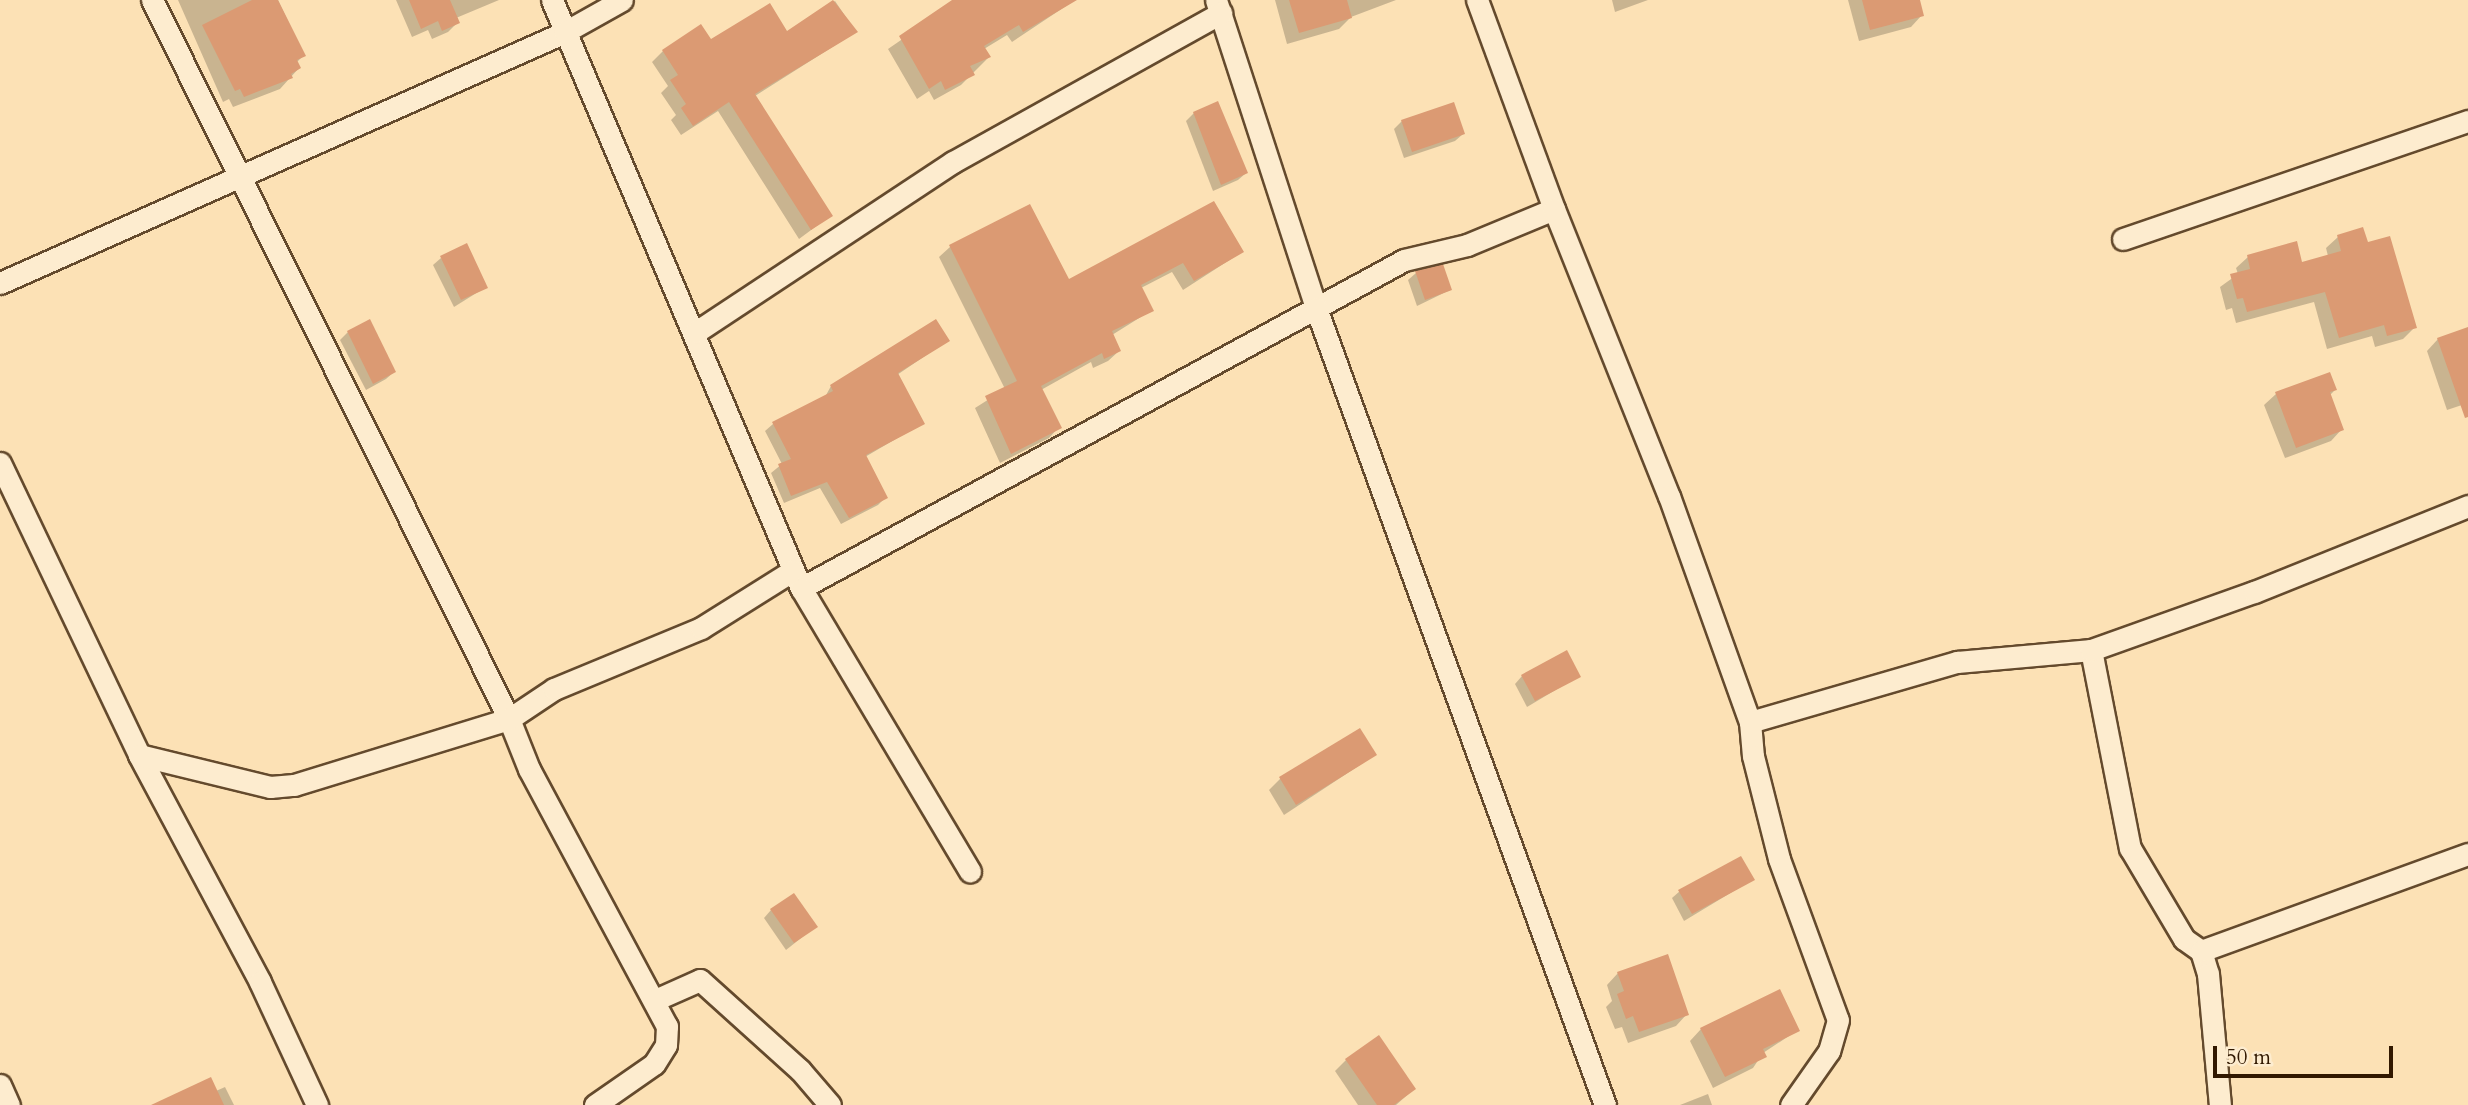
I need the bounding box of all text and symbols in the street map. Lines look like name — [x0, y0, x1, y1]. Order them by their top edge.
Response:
scale bar — [2216, 1032, 2396, 1076]
text: 50 m — [2226, 1043, 2271, 1072]

